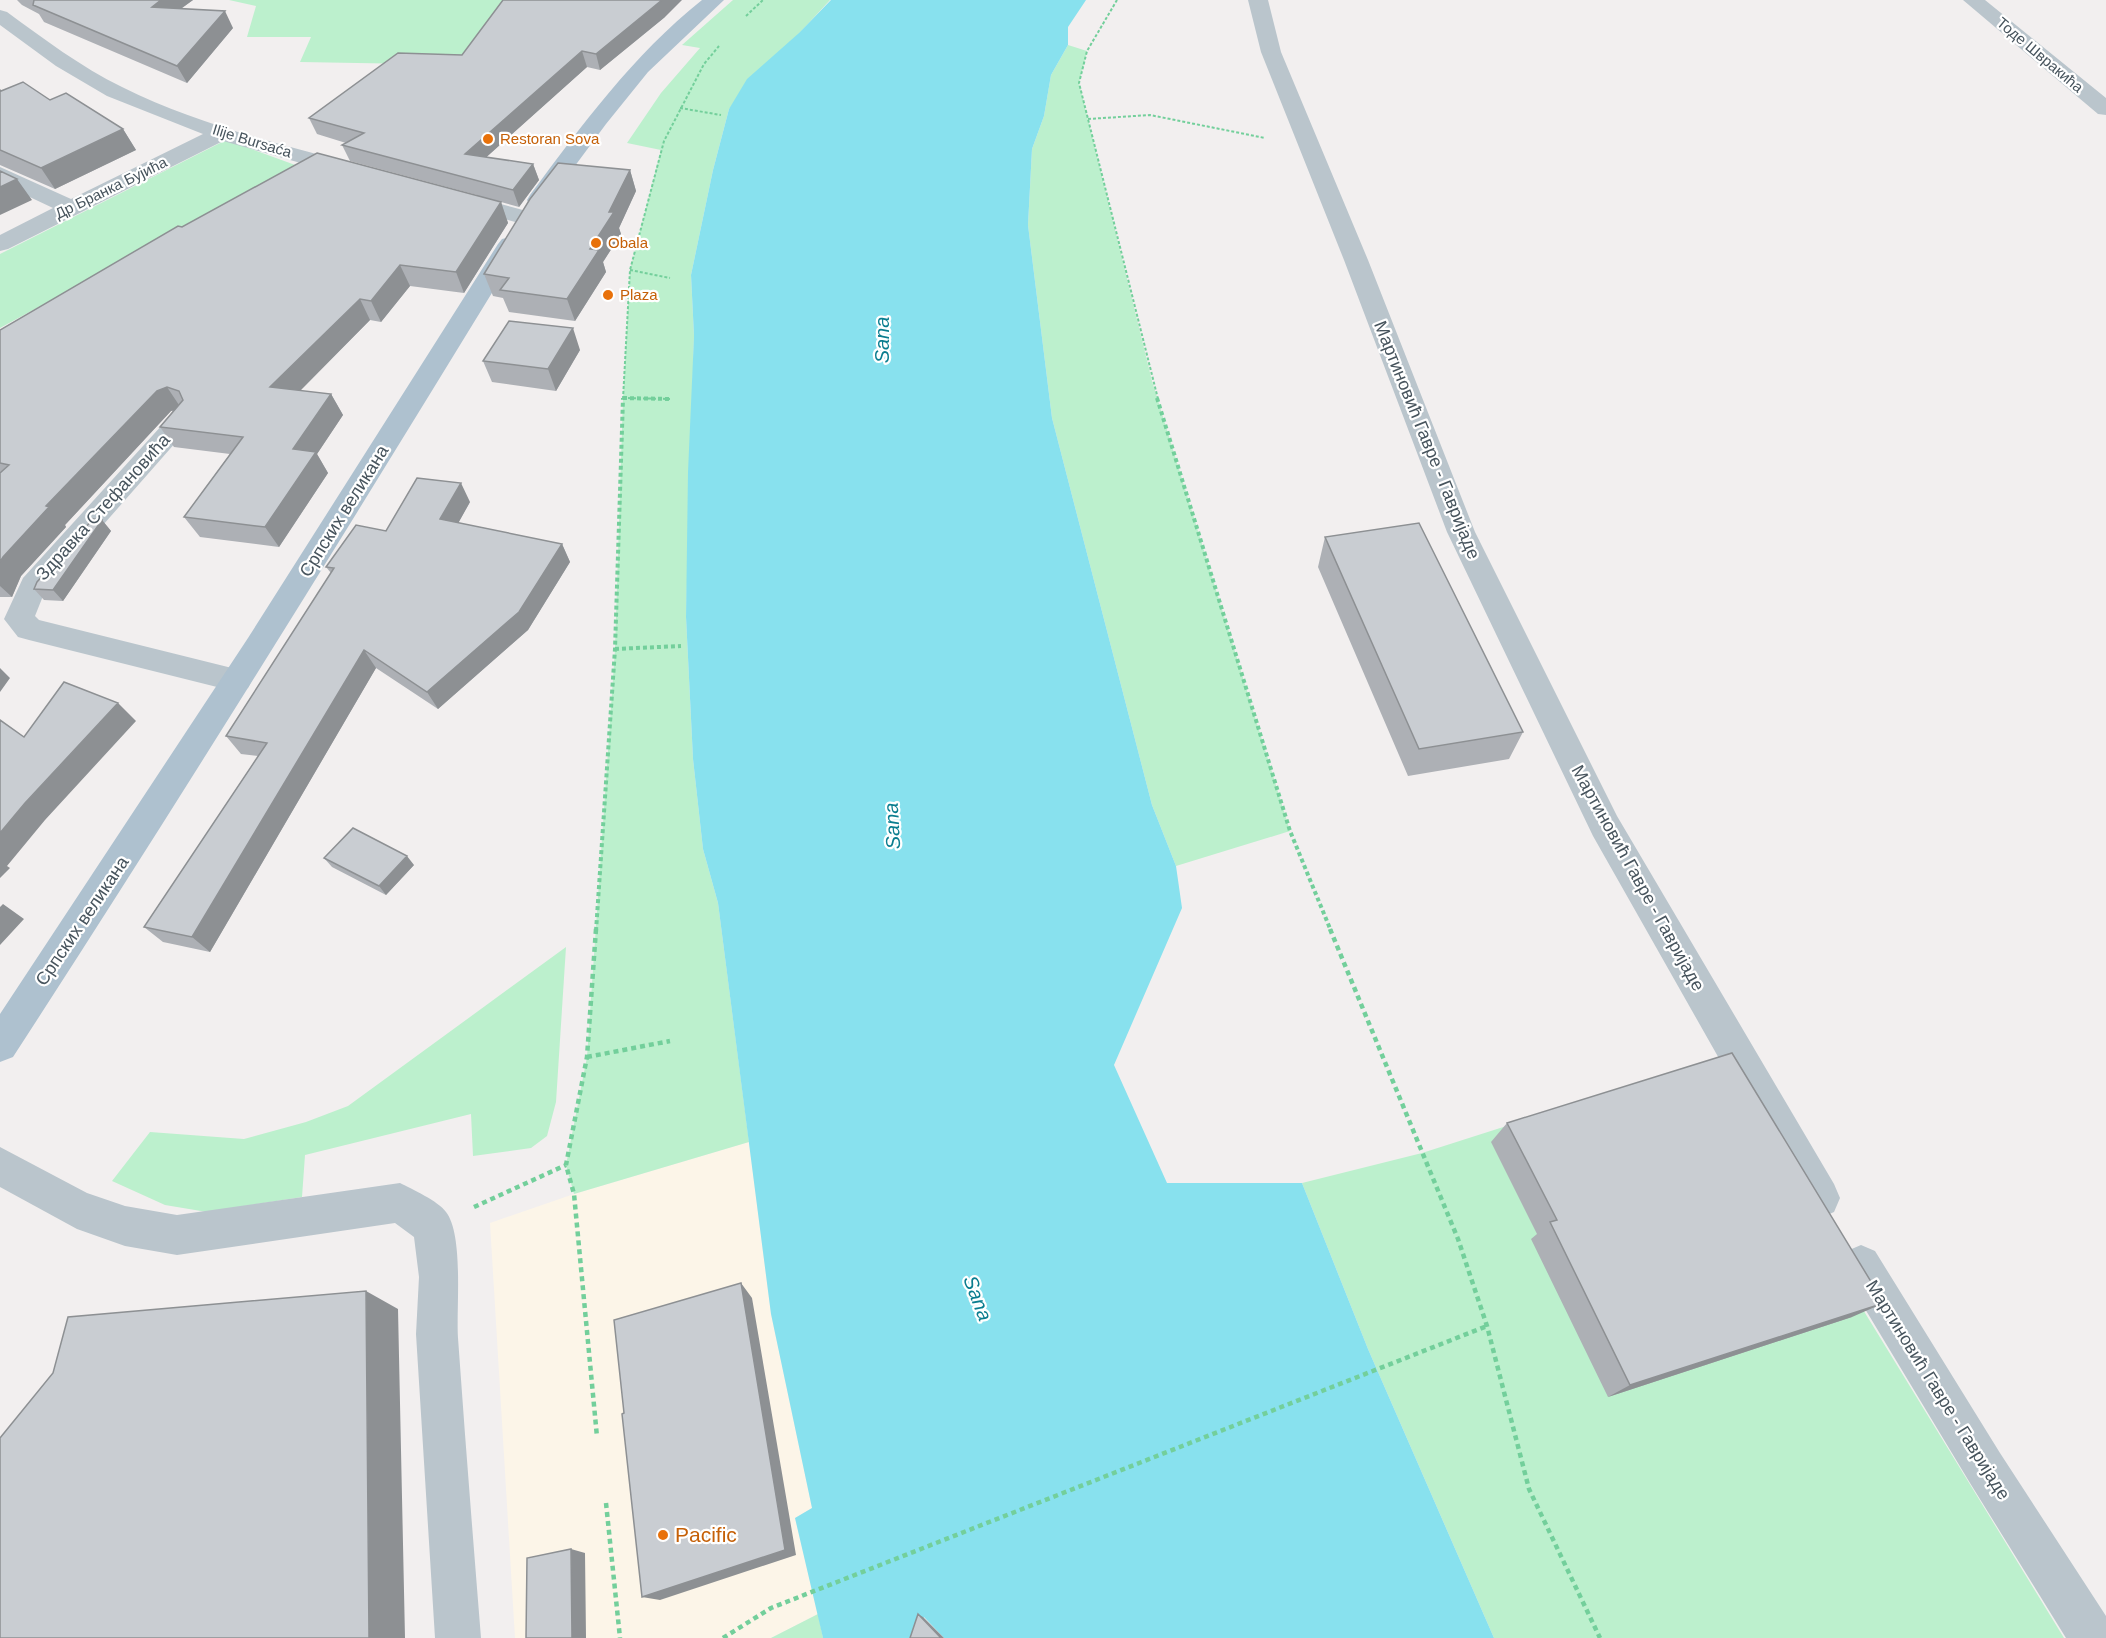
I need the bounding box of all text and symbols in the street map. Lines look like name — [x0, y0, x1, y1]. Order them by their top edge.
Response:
street label: Тоде Швракића — [1994, 14, 2087, 96]
street label: Ilije Bursaća — [211, 120, 294, 161]
place label: Restoran Sova — [500, 130, 600, 147]
marker: Restoran Sova — [481, 132, 495, 146]
street label: Др Бранка Бујића — [52, 153, 170, 222]
place label: Obala — [608, 234, 649, 251]
marker: Obala — [589, 236, 603, 250]
place label: Plaza — [620, 286, 658, 303]
marker: Plaza — [601, 288, 615, 302]
water label: Sana — [871, 317, 893, 363]
street label: Мартиновић Гавре - Гавријаде — [1370, 318, 1484, 562]
street label: Здравка Стефановића — [32, 429, 175, 584]
street label: Српских великана — [295, 441, 393, 580]
street label: Мартиновић Гавре - Гавријаде — [1567, 762, 1709, 994]
water label: Sana — [880, 802, 904, 850]
street label: Српских великана — [31, 852, 133, 989]
water label: Sana — [959, 1272, 997, 1324]
street label: Мартиновић Гавре - Гавријаде — [1862, 1277, 2014, 1503]
place label: Pacific — [675, 1523, 737, 1546]
marker: Pacific — [656, 1528, 670, 1542]

